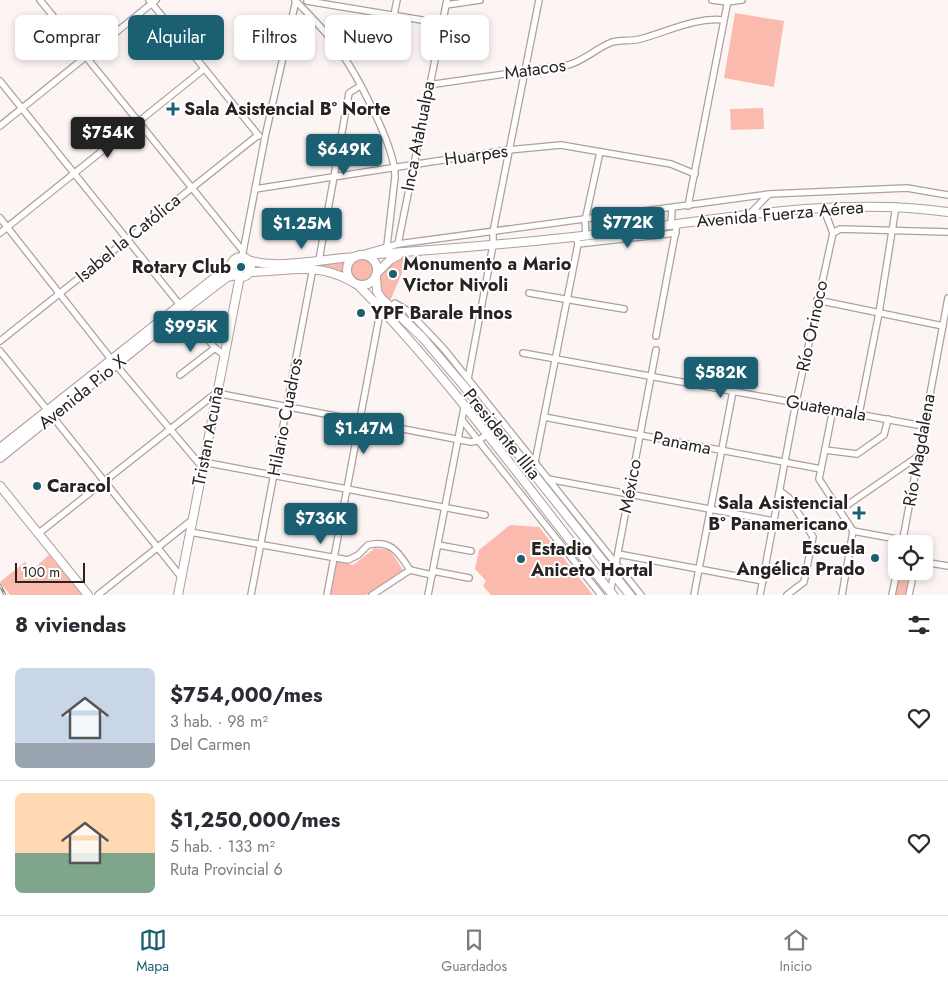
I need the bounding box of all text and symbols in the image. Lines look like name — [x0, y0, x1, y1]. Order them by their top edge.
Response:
chip: Comprar — [15, 15, 118, 60]
chip: Alquilar — [128, 15, 224, 60]
chip: Filtros — [234, 15, 315, 60]
chip: Nuevo — [325, 15, 411, 60]
chip: Piso — [421, 15, 489, 60]
street label: Matacos — [503, 52, 567, 86]
street label: Inca Atahualpa — [395, 79, 441, 193]
place label: Sala Asistencial Bº Norte — [184, 96, 390, 122]
marker: Sala Asistencial Bº Norte — [166, 102, 180, 116]
pin: $754K — [73, 116, 143, 159]
text: $754K — [82, 121, 134, 144]
pin: $649K — [309, 134, 379, 176]
text: $649K — [317, 138, 371, 161]
street label: Huarpes — [443, 138, 509, 172]
street label: Isabel la Católica — [70, 187, 186, 289]
street label: Avenida Fuerza Aérea — [695, 194, 865, 234]
pin: $772K — [593, 206, 663, 249]
pin: $1.25M — [261, 208, 343, 250]
text: $772K — [603, 211, 653, 234]
text: $1.25M — [273, 212, 331, 235]
place label: Monumento a Mario Victor Nivoli — [402, 251, 572, 298]
place label: Rotary Club — [132, 254, 231, 280]
marker: Rotary Club — [235, 261, 247, 273]
marker: Monumento a Mario Victor Nivoli — [387, 268, 399, 280]
street label: Río Orinoco — [790, 278, 834, 374]
place label: YPF Barale Hnos — [370, 300, 512, 326]
marker: YPF Barale Hnos — [355, 307, 367, 319]
pin: $995K — [156, 310, 226, 353]
text: $995K — [165, 315, 217, 338]
street label: Avenida Pio X — [33, 349, 131, 435]
street label: Hilario Cuadros — [261, 356, 309, 478]
pin: $582K — [686, 356, 756, 399]
text: $582K — [695, 361, 747, 384]
street label: Presidente Illia — [457, 383, 547, 485]
street label: Tristan Acuña — [186, 384, 230, 488]
street label: Guatemala — [784, 388, 868, 428]
street label: Río Magdalena — [896, 392, 942, 508]
pin: $1.47M — [323, 412, 405, 455]
text: $1.47M — [335, 417, 393, 440]
street label: Panama — [651, 425, 713, 461]
street label: México — [612, 457, 648, 515]
place label: Caracol — [47, 473, 111, 499]
marker: Caracol — [31, 480, 43, 492]
place label: Sala Asistencial Bº Panamericano — [708, 490, 848, 537]
pin: $736K — [286, 502, 356, 545]
marker: Sala Asistencial Bº Panamericano — [852, 506, 866, 520]
text: $736K — [295, 507, 347, 530]
place label: Escuela Angélica Prado — [736, 535, 865, 582]
map controls — [888, 535, 933, 580]
button: locate — [888, 535, 933, 580]
place label: Estadio Aniceto Hortal — [530, 536, 653, 583]
marker: Escuela Angélica Prado — [869, 552, 881, 564]
marker: Estadio Aniceto Hortal — [515, 553, 527, 565]
scale bar — [15, 560, 85, 583]
text: 100 m — [22, 562, 60, 582]
text: 8 viviendas — [15, 610, 126, 640]
icon: filters — [905, 611, 933, 639]
text: $754,000/mes — [170, 680, 323, 710]
icon: home — [55, 688, 115, 748]
icon: heart — [905, 704, 933, 732]
text: 3 hab. · 98 m² — [170, 710, 268, 733]
text: Del Carmen — [170, 733, 251, 756]
text: $1,250,000/mes — [170, 805, 340, 835]
icon: home — [55, 813, 115, 873]
icon: heart — [905, 829, 933, 857]
text: 5 hab. · 133 m² — [170, 835, 275, 858]
text: Ruta Provincial 6 — [170, 858, 283, 881]
tab: Mapa — [136, 926, 169, 976]
tab: Guardados — [441, 926, 507, 976]
tab: Inicio — [779, 926, 812, 976]

